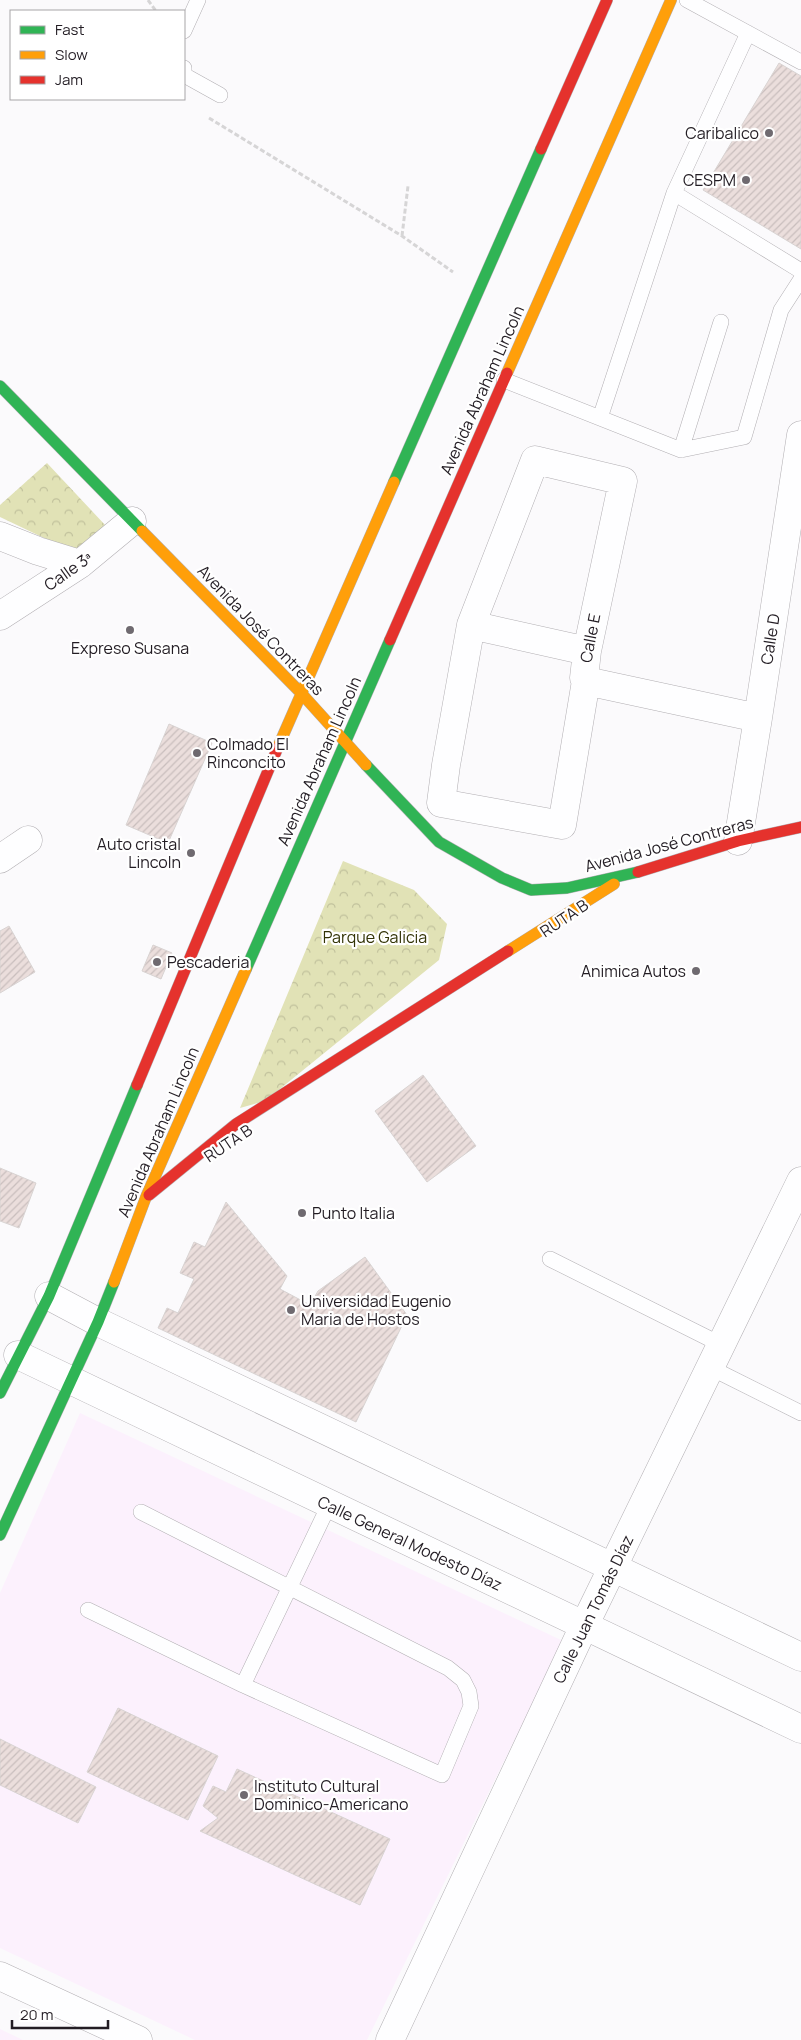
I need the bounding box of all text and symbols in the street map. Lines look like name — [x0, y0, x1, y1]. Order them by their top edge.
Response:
legend — [10, 10, 185, 100]
text: Fast — [55, 19, 84, 40]
text: Slow — [55, 44, 88, 65]
text: Jam — [55, 69, 83, 90]
place label: Caribalico — [685, 122, 759, 144]
marker: Caribalico — [763, 127, 775, 139]
place label: CESPM — [683, 169, 736, 191]
marker: CESPM — [740, 174, 752, 186]
street label: Avenida Abraham Lincoln — [435, 302, 529, 478]
street label: Calle 3ª — [39, 546, 97, 596]
street label: Avenida José Contreras — [193, 560, 329, 700]
street label: Calle E — [574, 612, 606, 664]
street label: Calle D — [755, 612, 785, 666]
marker: Expreso Susana — [124, 624, 136, 636]
place label: Expreso Susana — [71, 637, 189, 659]
street label: Avenida Abraham Lincoln — [272, 673, 366, 849]
place label: Colmado El Rinconcito — [207, 733, 289, 773]
marker: Colmado El Rinconcito — [191, 747, 203, 759]
street label: Avenida José Contreras — [582, 811, 756, 877]
place label: Auto cristal Lincoln — [97, 833, 181, 873]
marker: Auto cristal Lincoln — [185, 847, 197, 859]
street label: RUTA B — [536, 894, 593, 942]
park label: Parque Galicia — [323, 926, 427, 948]
place label: Pescaderia — [167, 951, 249, 973]
marker: Pescaderia — [151, 956, 163, 968]
place label: Animica Autos — [581, 960, 686, 982]
marker: Animica Autos — [690, 965, 702, 977]
street label: Avenida Abraham Lincoln — [112, 1043, 204, 1221]
street label: RUTA B — [200, 1119, 257, 1167]
place label: Punto Italia — [312, 1202, 395, 1224]
marker: Punto Italia — [296, 1207, 308, 1219]
place label: Universidad Eugenio Maria de Hostos — [301, 1290, 451, 1330]
marker: Universidad Eugenio Maria de Hostos — [285, 1304, 297, 1316]
street label: Calle General Modesto Díaz — [314, 1490, 506, 1596]
street label: Calle Juan Tomás Díaz — [547, 1531, 639, 1687]
place label: Instituto Cultural Dominico-Americano — [254, 1775, 408, 1815]
marker: Instituto Cultural Dominico-Americano — [238, 1789, 250, 1801]
scale bar — [12, 1998, 109, 2030]
text: 20 m — [20, 2004, 53, 2025]

